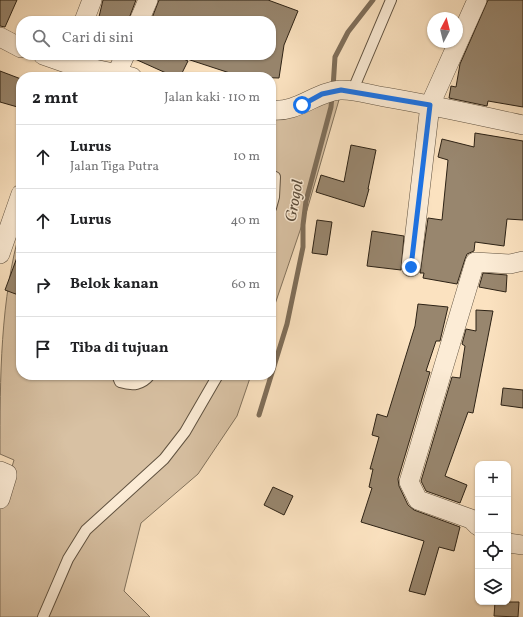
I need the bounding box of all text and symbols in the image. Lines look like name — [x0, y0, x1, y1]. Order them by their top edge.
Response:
north arrow — [427, 12, 463, 48]
search box — [16, 16, 276, 60]
icon: search — [30, 27, 52, 49]
text: Cari di sini — [62, 28, 133, 49]
text: 2 mnt — [32, 87, 78, 110]
text: Jalan kaki · 110 m — [164, 89, 260, 107]
route start — [293, 96, 311, 114]
text: Lurus — [70, 137, 111, 158]
icon: ahead — [32, 146, 54, 168]
text: 10 m — [233, 148, 260, 166]
text: Jalan Tiga Putra — [70, 158, 159, 176]
water label: Grogol — [280, 178, 310, 224]
icon: ahead — [32, 210, 54, 232]
text: Lurus — [70, 210, 111, 231]
text: 40 m — [231, 212, 260, 230]
route end — [402, 258, 420, 276]
icon: right — [32, 274, 54, 296]
text: Belok kanan — [70, 274, 159, 295]
text: 60 m — [232, 276, 260, 294]
icon: arrive — [32, 338, 54, 360]
text: Tiba di tujuan — [70, 338, 169, 359]
map controls — [475, 461, 511, 605]
button: + — [475, 461, 511, 497]
button: − — [475, 497, 511, 533]
button: locate — [475, 533, 511, 569]
button: layers — [475, 569, 511, 605]

